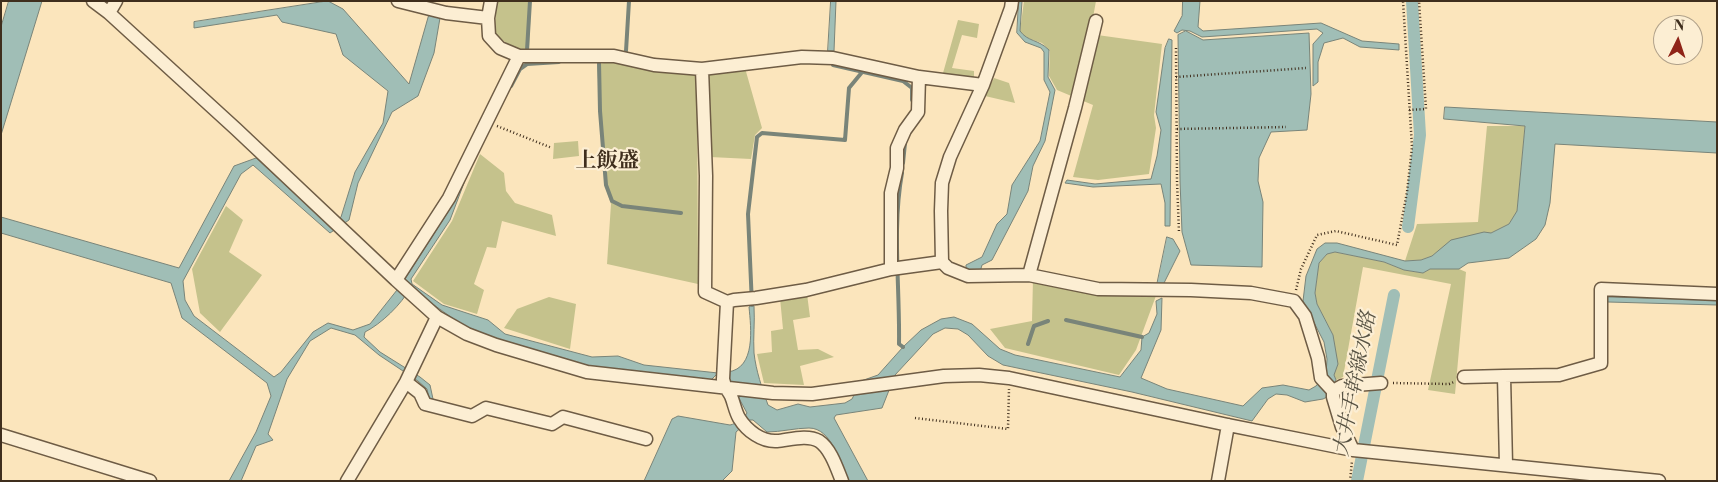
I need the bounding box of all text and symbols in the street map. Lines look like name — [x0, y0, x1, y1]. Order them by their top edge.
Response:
north arrow — [1653, 15, 1703, 65]
text: N — [1673, 17, 1685, 35]
district label: 上飯盛 — [576, 149, 638, 175]
water label: 大井手幹線水路 — [1330, 309, 1382, 459]

